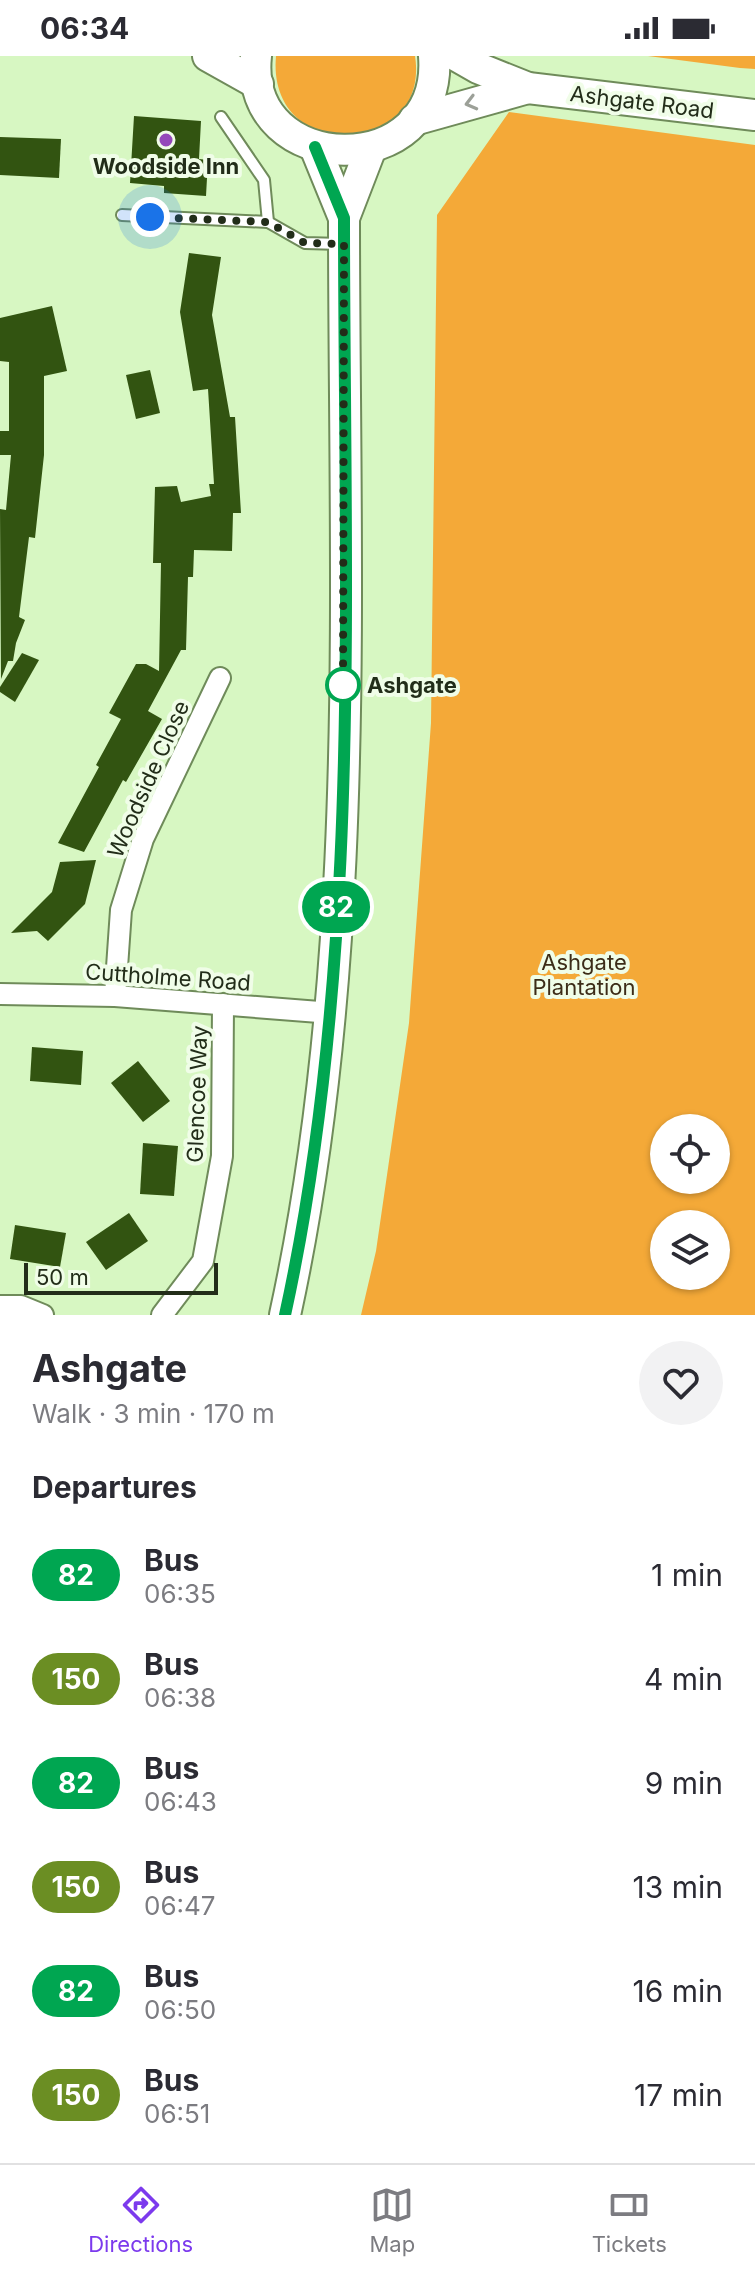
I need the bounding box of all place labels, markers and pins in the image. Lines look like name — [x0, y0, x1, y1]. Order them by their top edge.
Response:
marker: Woodside Inn — [157, 131, 175, 149]
place label: Woodside Inn — [93, 153, 239, 179]
marker: Ashgate — [326, 668, 360, 702]
place label: Ashgate — [367, 672, 457, 698]

